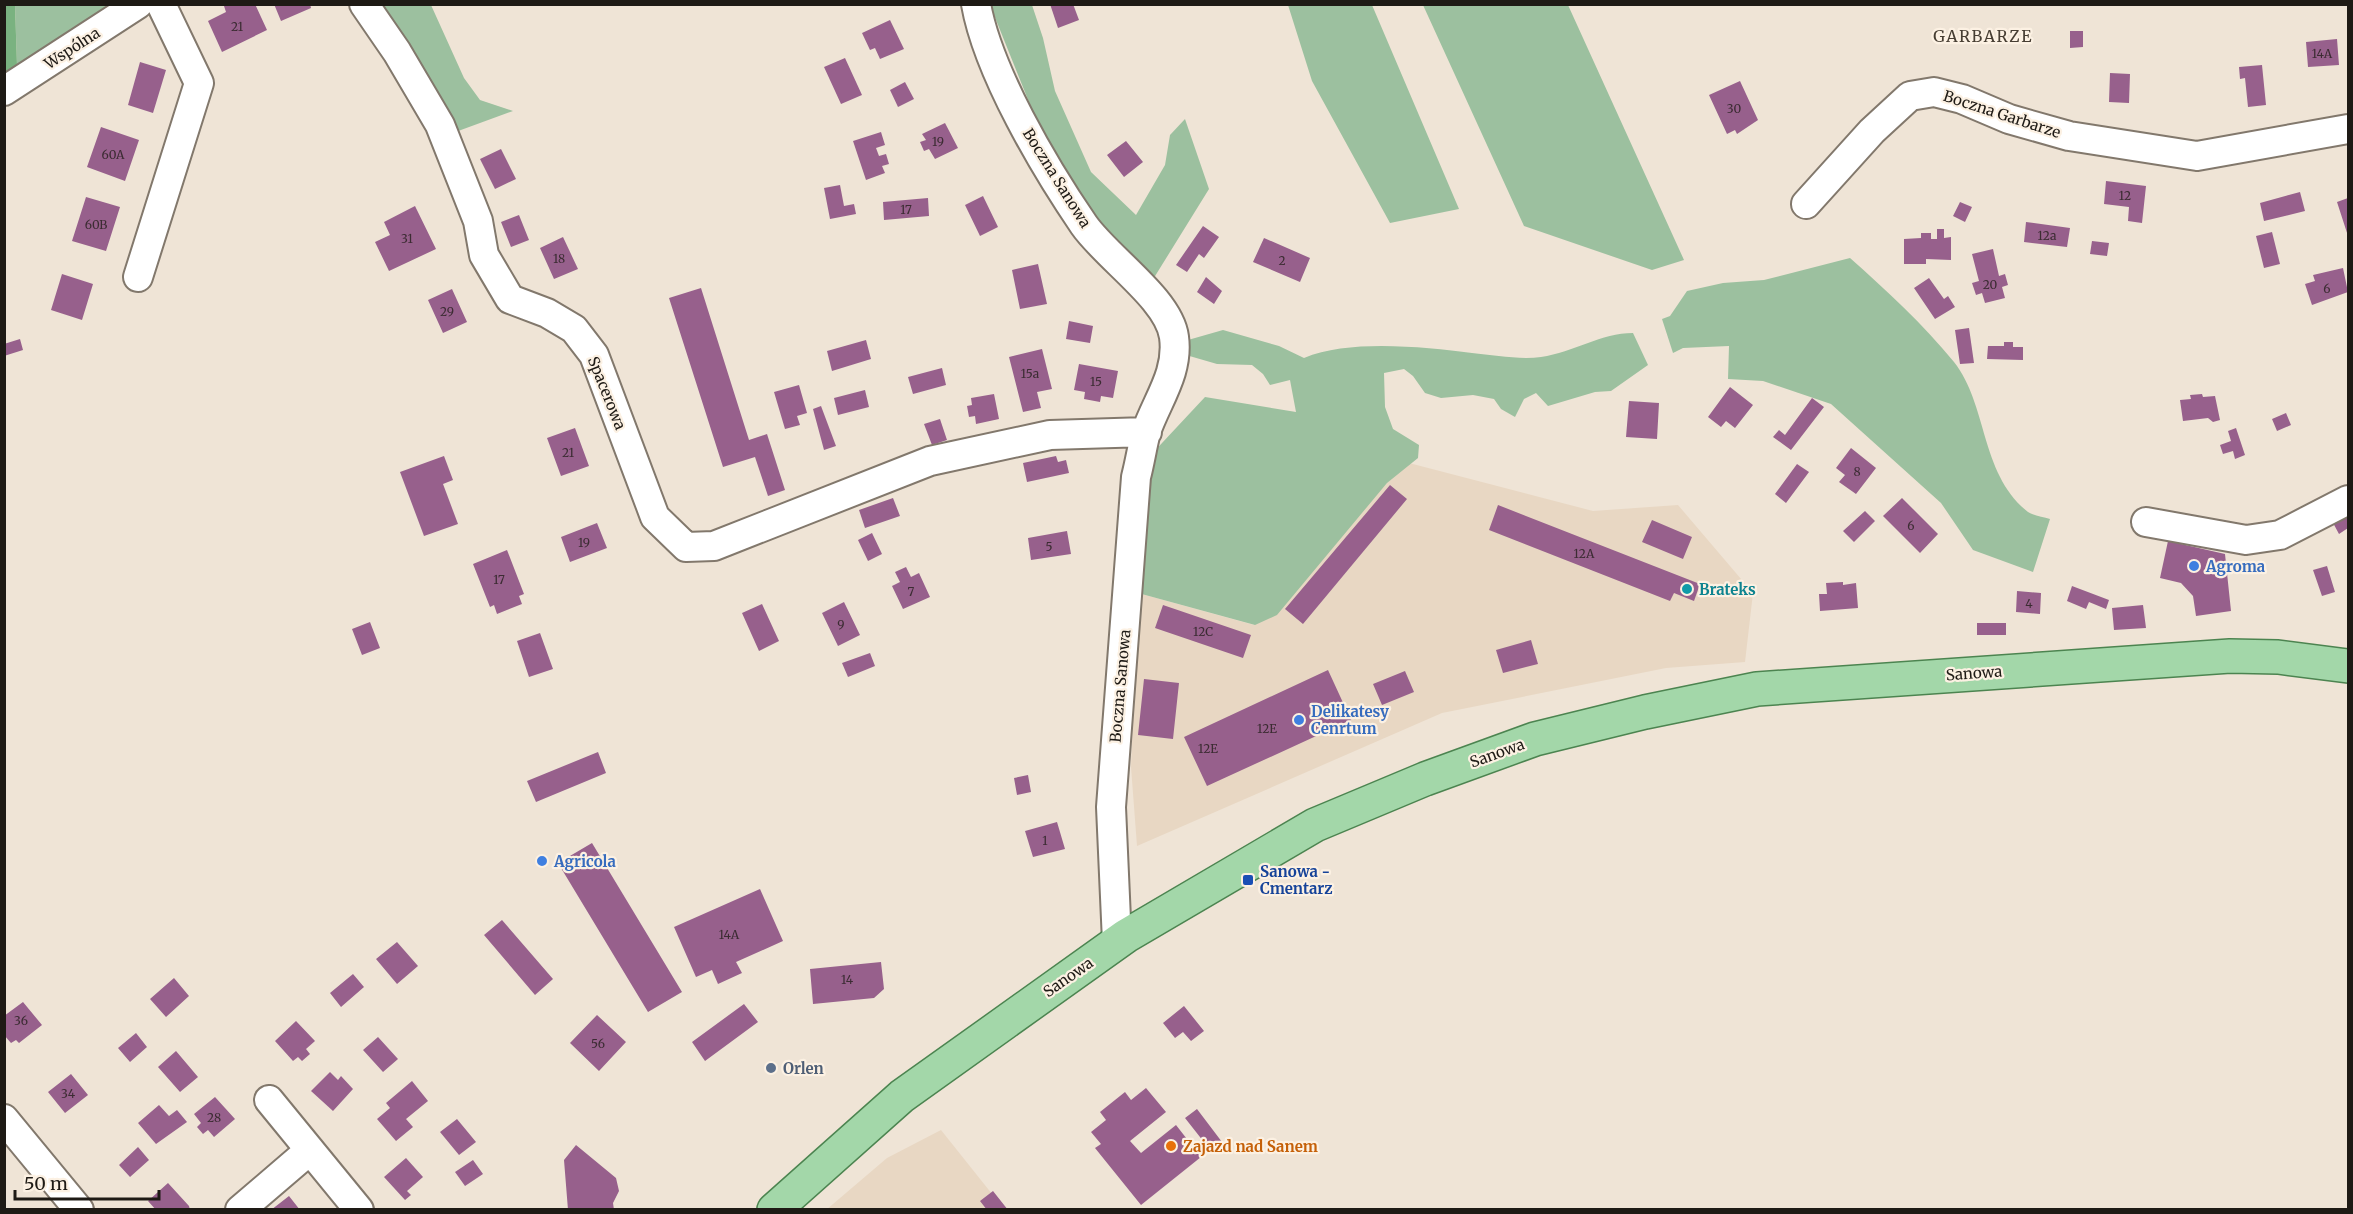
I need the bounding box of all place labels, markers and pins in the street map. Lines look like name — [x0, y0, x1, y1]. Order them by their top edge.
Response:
place label: Agroma — [2205, 557, 2266, 576]
marker: Agroma — [2187, 559, 2201, 573]
place label: Brateks — [1699, 580, 1756, 599]
marker: Brateks — [1680, 582, 1694, 596]
place label: Delikatesy Cenrtum — [1311, 702, 1389, 738]
marker: Delikatesy Cenrtum — [1292, 713, 1306, 727]
place label: Agricola — [553, 852, 616, 871]
marker: Agricola — [535, 854, 549, 868]
place label: Sanowa - Cmentarz — [1260, 862, 1333, 898]
marker: Sanowa - Cmentarz — [1241, 873, 1255, 887]
place label: Orlen — [783, 1059, 824, 1078]
marker: Orlen — [764, 1061, 778, 1075]
place label: Zajazd nad Sanem — [1183, 1137, 1318, 1156]
marker: Zajazd nad Sanem — [1164, 1139, 1178, 1153]

